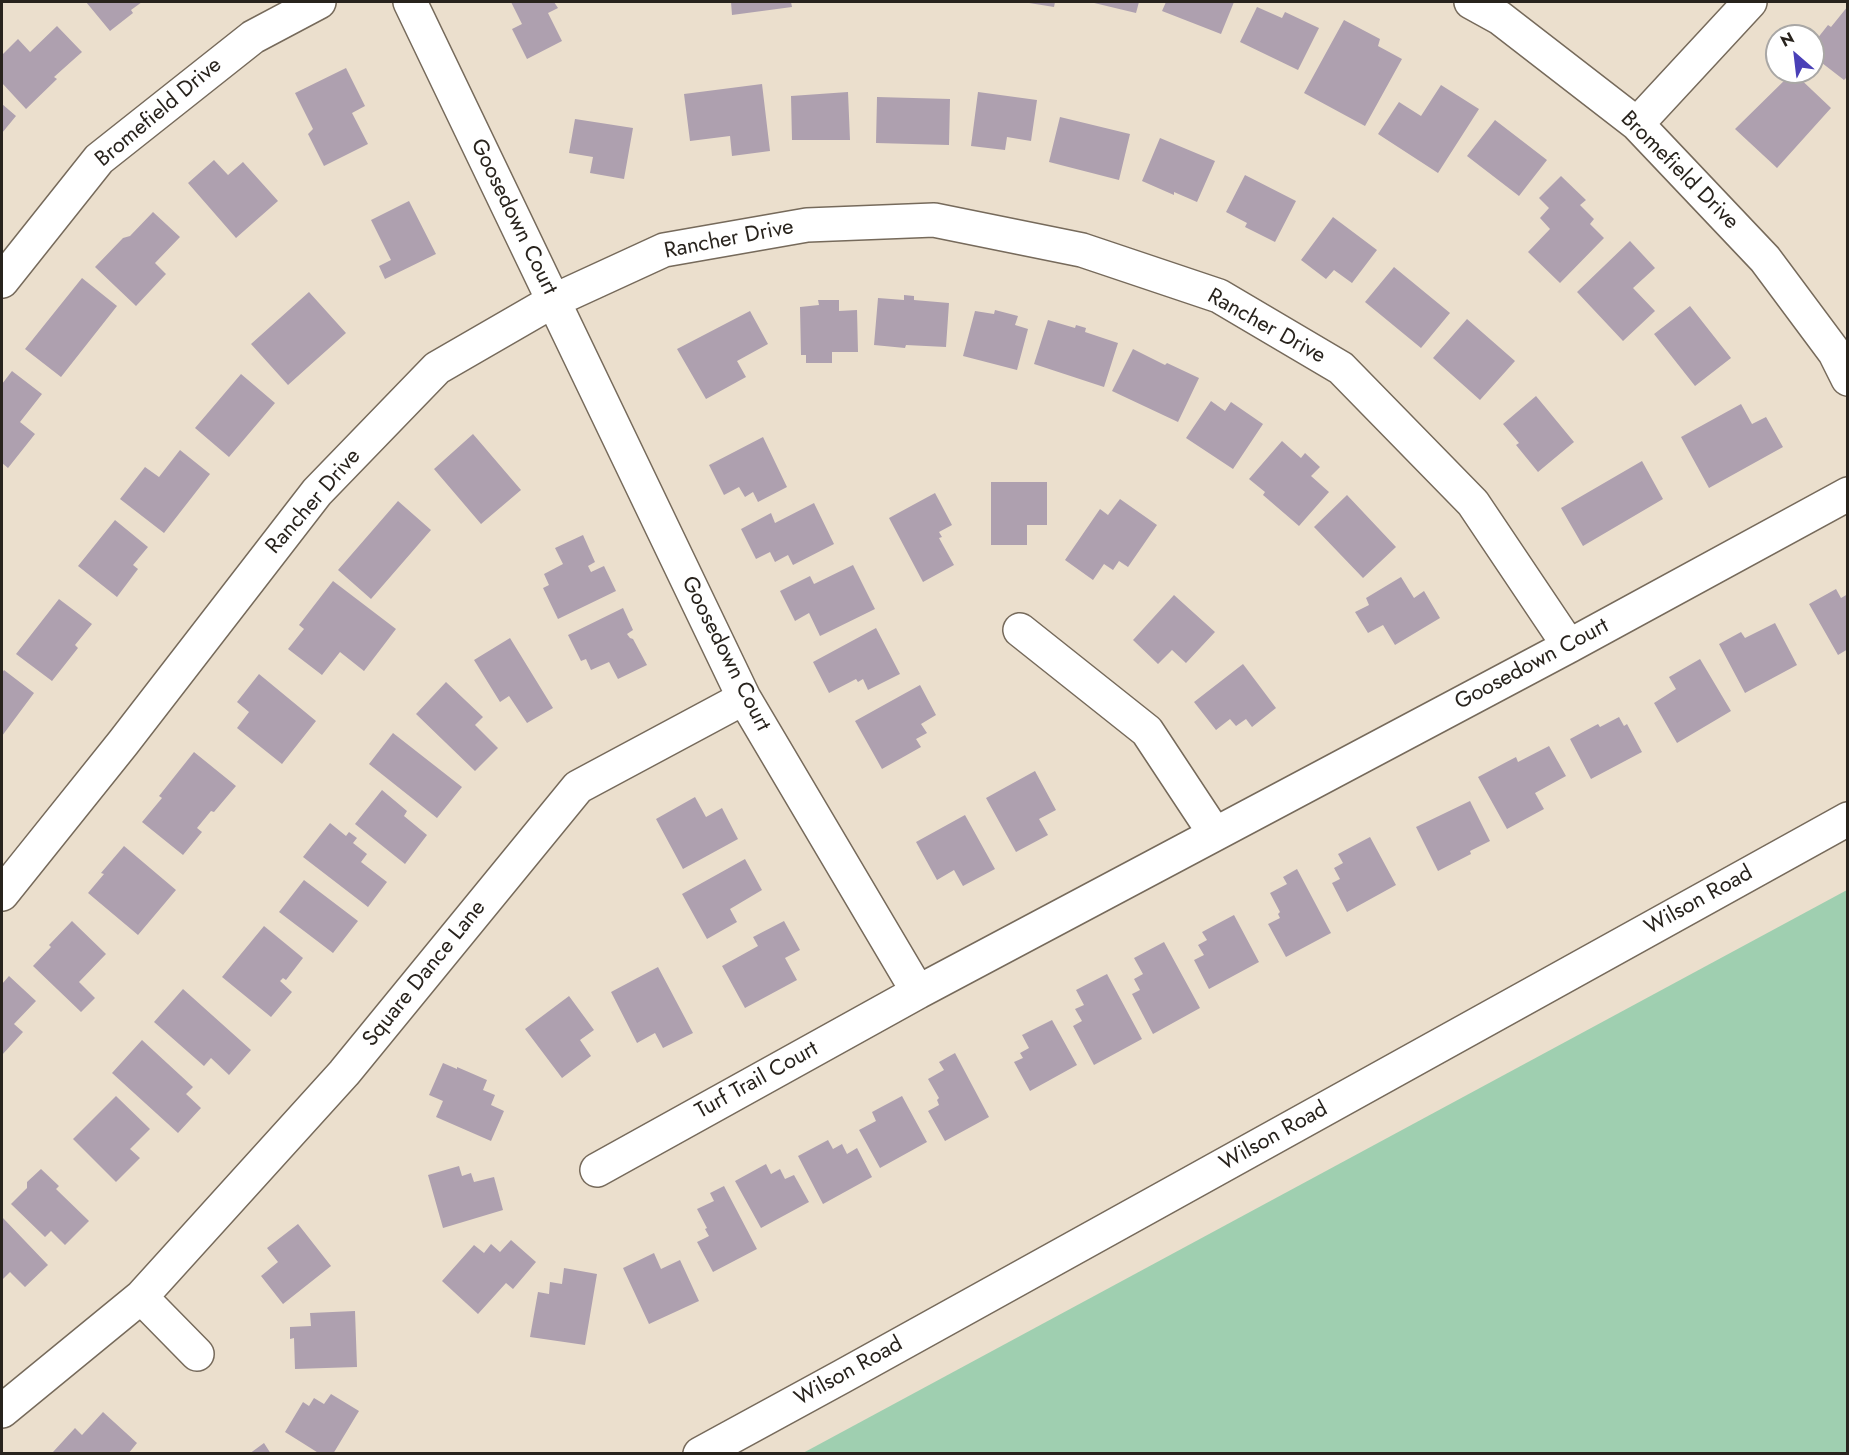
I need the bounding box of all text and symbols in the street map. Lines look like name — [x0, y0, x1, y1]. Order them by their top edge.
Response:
north arrow — [1765, 24, 1825, 84]
text: N — [1776, 26, 1798, 53]
street label: Bromefield Drive — [91, 53, 227, 173]
street label: Bromefield Drive — [1614, 106, 1744, 236]
street label: Goosedown Court — [464, 135, 562, 299]
street label: Rancher Drive — [662, 215, 796, 265]
street label: Rancher Drive — [1202, 284, 1330, 370]
street label: Rancher Drive — [261, 444, 367, 560]
street label: Goosedown Court — [675, 572, 775, 736]
street label: Goosedown Court — [1451, 613, 1613, 717]
street label: Wilson Road — [1641, 861, 1757, 941]
street label: Square Dance Lane — [358, 895, 492, 1053]
street label: Turf Trail Court — [691, 1037, 823, 1125]
street label: Wilson Road — [1216, 1097, 1332, 1177]
street label: Wilson Road — [791, 1332, 907, 1412]

